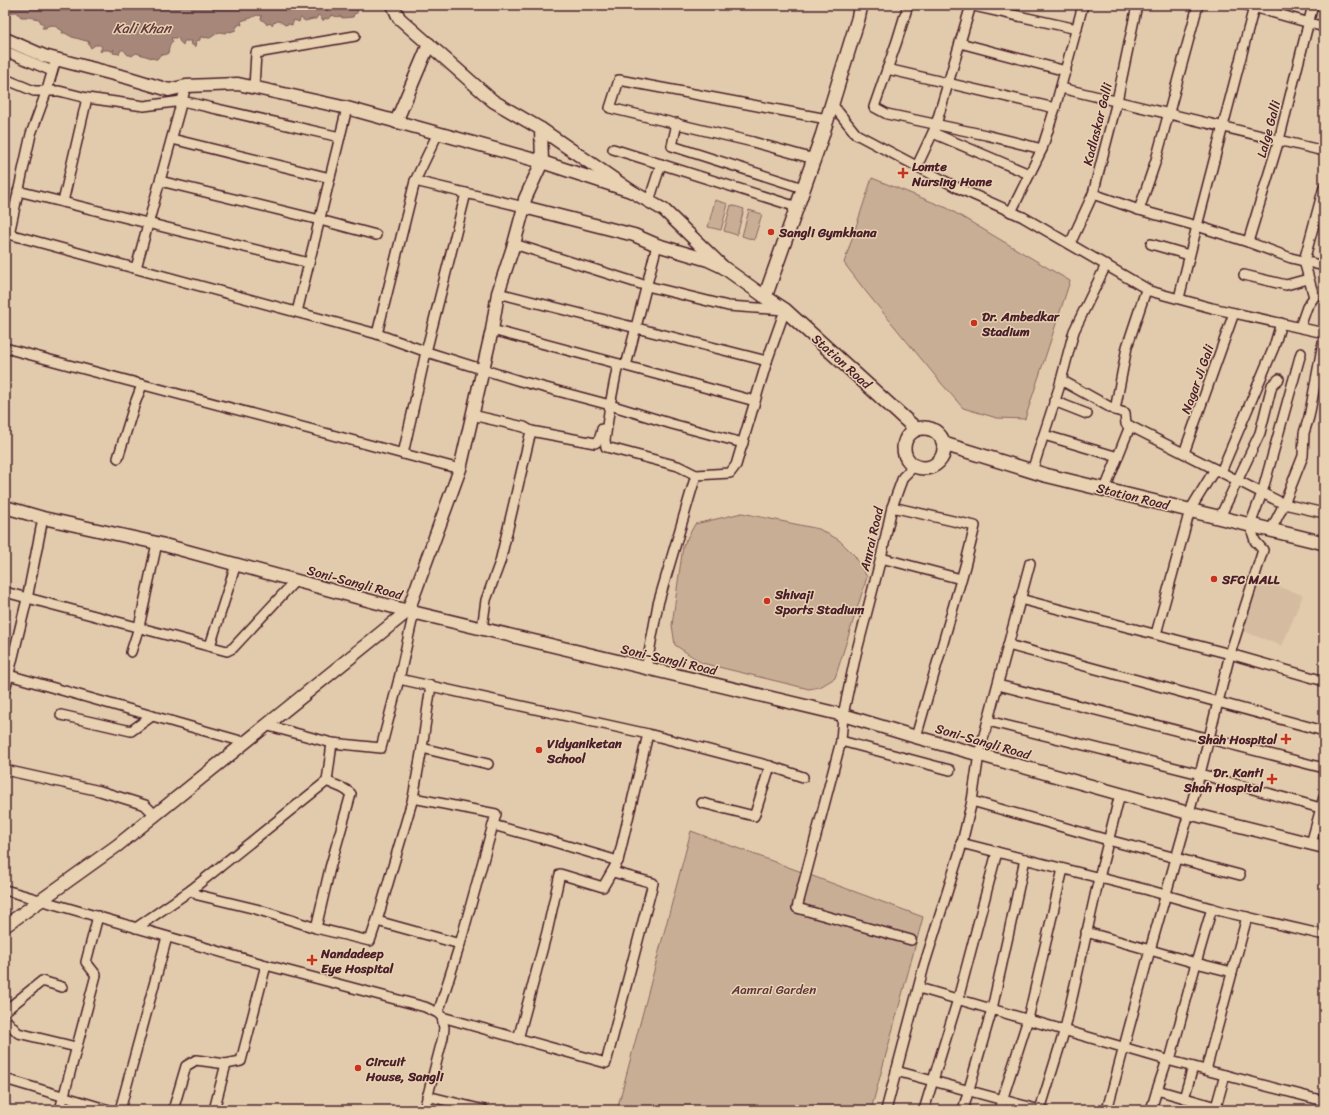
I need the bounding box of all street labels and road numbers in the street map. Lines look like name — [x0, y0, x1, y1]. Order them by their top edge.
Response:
street label: Kadlaskar Galli — [1076, 80, 1119, 168]
street label: Lalge Galli — [1250, 98, 1287, 160]
street label: Station Road — [806, 328, 878, 396]
street label: Nagar Ji Gali — [1174, 341, 1221, 417]
street label: Station Road — [1094, 476, 1173, 517]
street label: Amrai Road — [853, 504, 890, 574]
street label: Soni-Sangli Road — [304, 559, 406, 607]
street label: Soni-Sangli Road — [618, 637, 720, 682]
street label: Soni-Sangli Road — [932, 717, 1034, 766]

